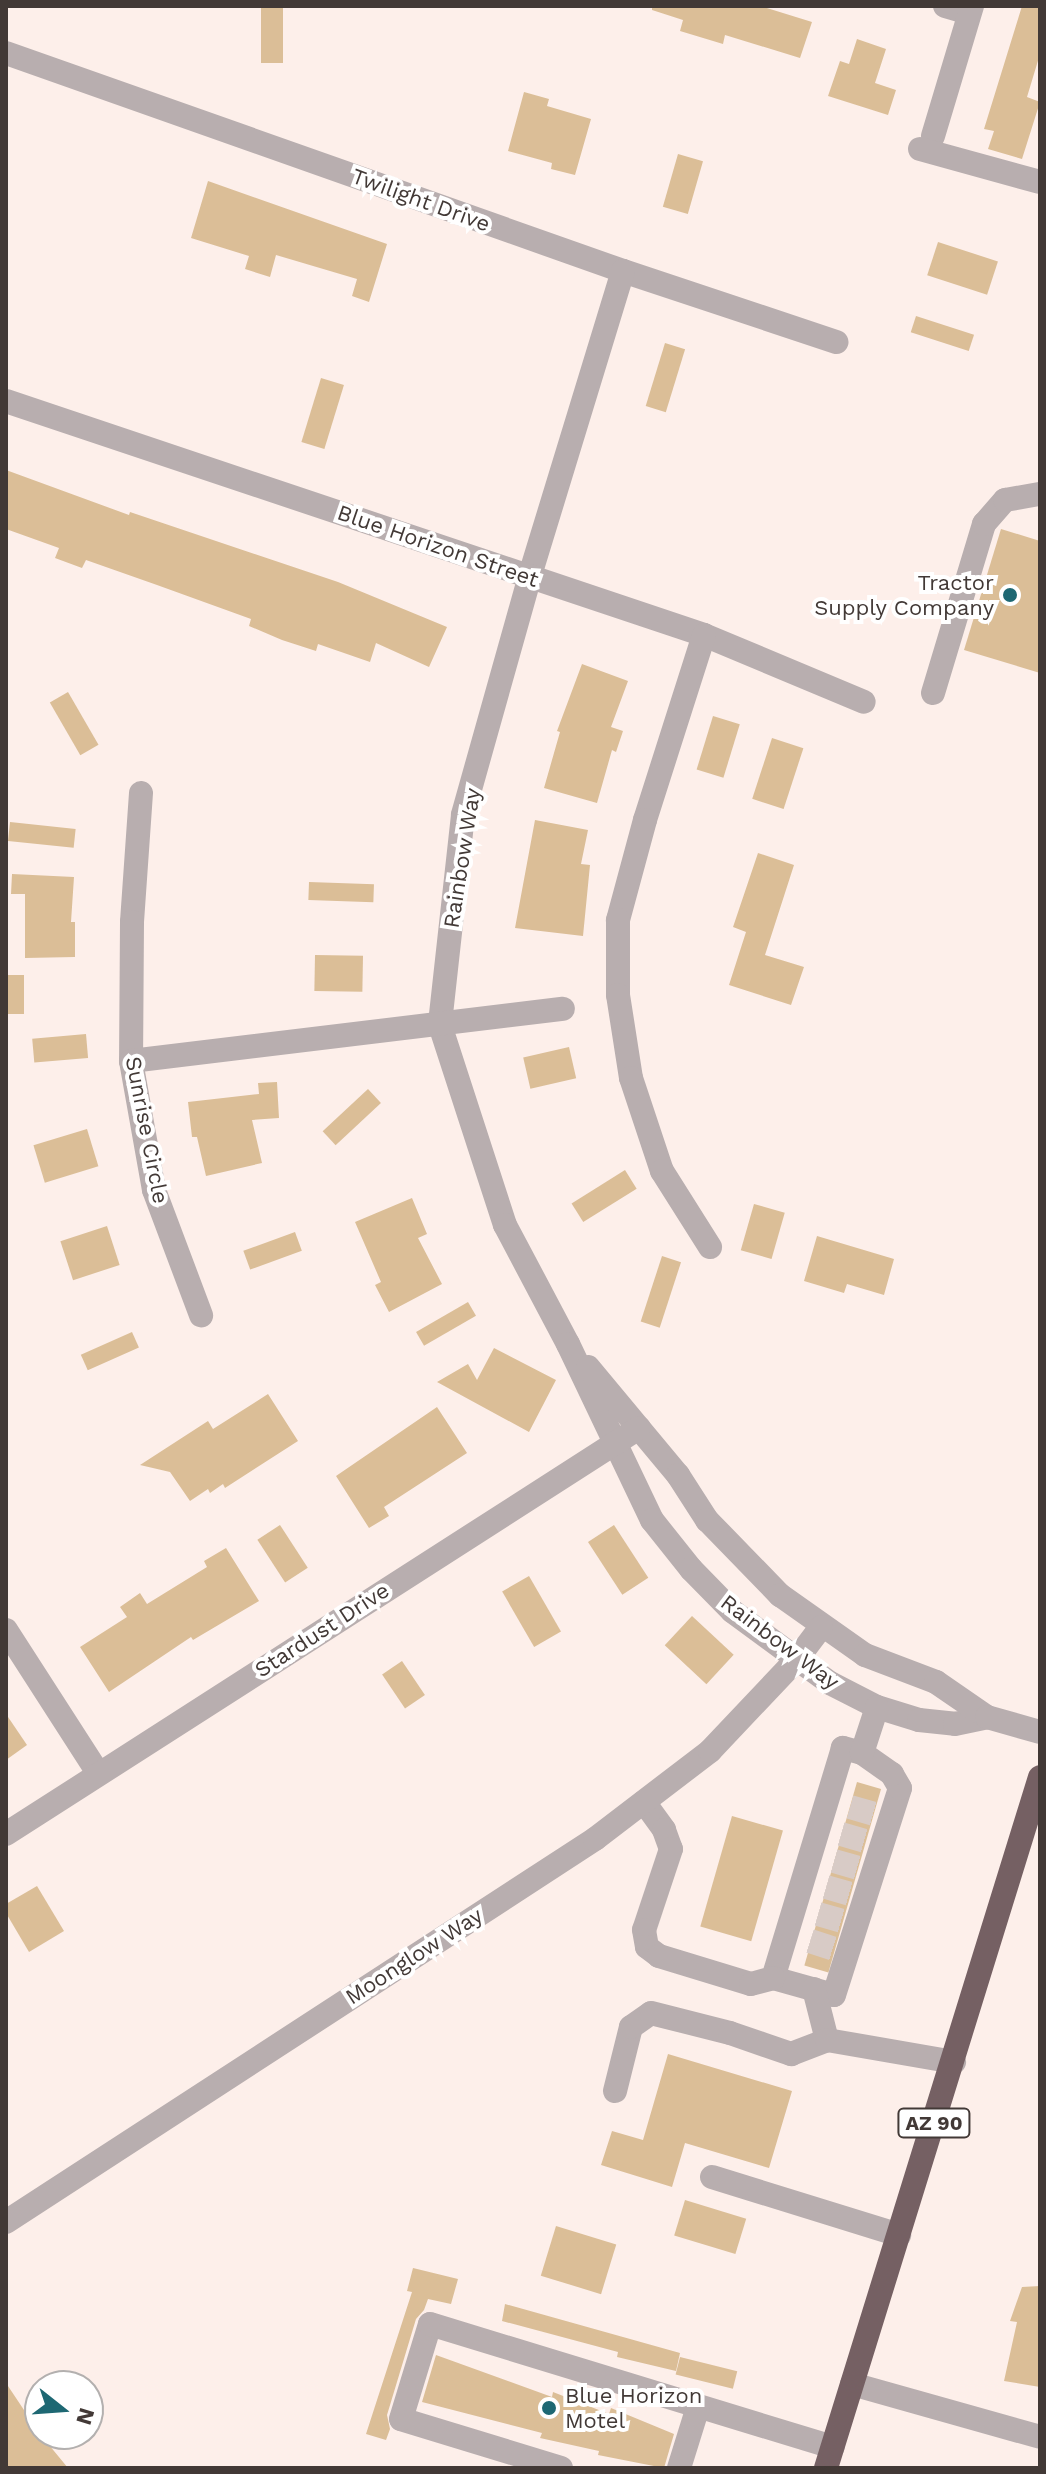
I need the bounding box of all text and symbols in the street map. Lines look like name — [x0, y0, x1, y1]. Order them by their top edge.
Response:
street label: Twilight Drive — [348, 163, 494, 237]
street label: Blue Horizon Street — [334, 499, 542, 593]
place label: Tractor Supply Company — [814, 569, 994, 620]
marker: Tractor Supply Company — [1001, 586, 1019, 604]
street label: Rainbow Way — [438, 786, 486, 930]
street label: Sunrise Circle — [120, 1054, 174, 1206]
street label: Stardust Drive — [250, 1577, 394, 1683]
street label: Rainbow Way — [715, 1589, 845, 1695]
street label: Moonglow Way — [340, 1902, 488, 2010]
road number: AZ 90 — [896, 2107, 972, 2139]
north arrow — [24, 2370, 104, 2450]
place label: Blue Horizon Motel — [565, 2382, 702, 2434]
marker: Blue Horizon Motel — [540, 2399, 558, 2417]
text: N — [71, 2405, 100, 2428]

